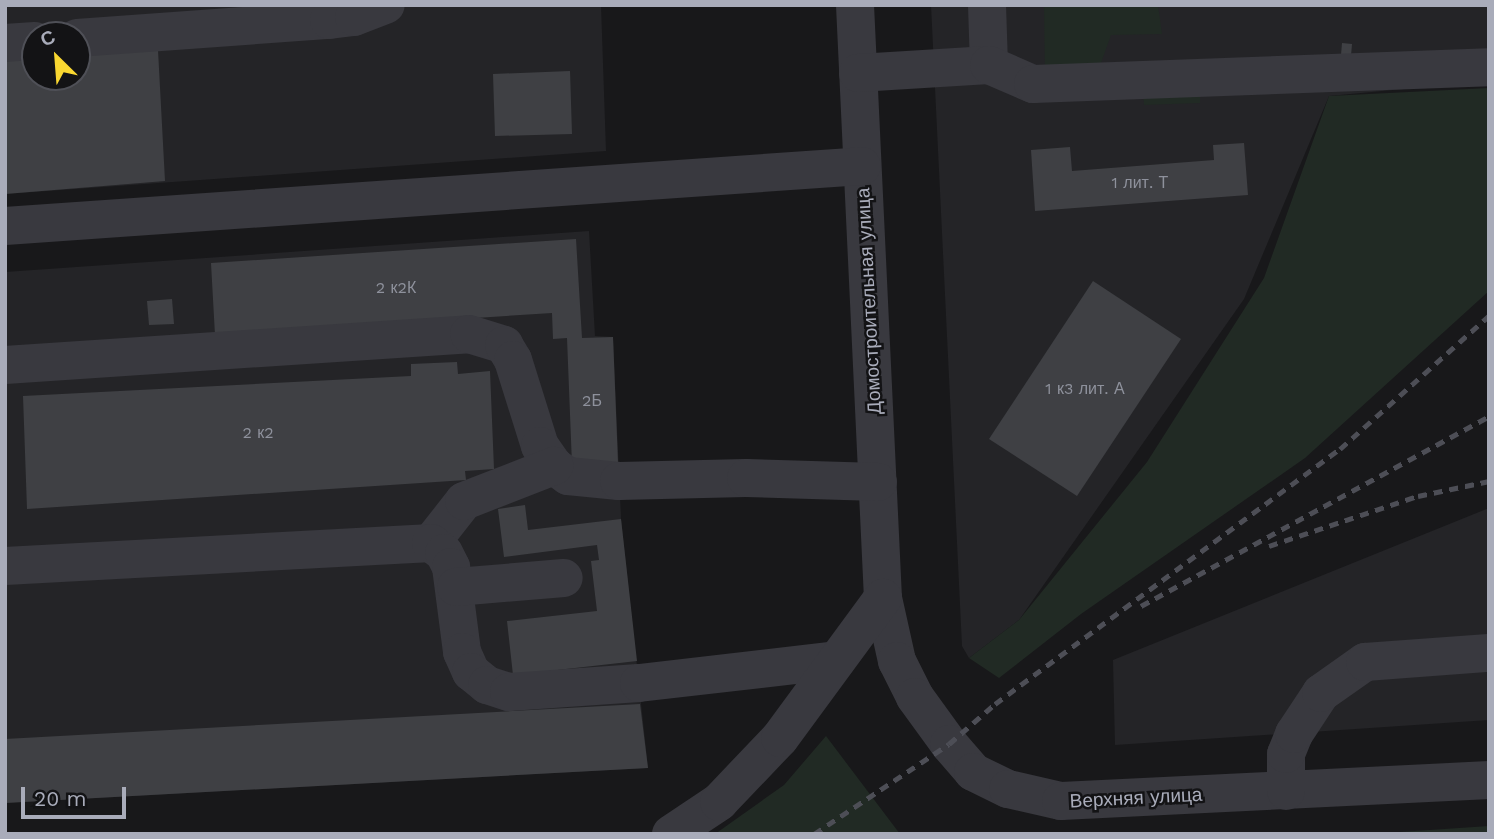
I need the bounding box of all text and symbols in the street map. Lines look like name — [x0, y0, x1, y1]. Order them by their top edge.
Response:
north arrow — [21, 21, 91, 91]
text: С — [37, 25, 59, 52]
house number: 1 лит. Т — [1112, 173, 1168, 193]
street label: Домостроительная улица — [852, 187, 886, 415]
house number: 2 к2К — [376, 278, 416, 298]
house number: 1 к3 лит. А — [1045, 379, 1125, 399]
house number: 2Б — [582, 391, 602, 411]
house number: 2 к2 — [242, 423, 274, 443]
scale bar — [24, 772, 130, 816]
street label: Верхняя улица — [1069, 783, 1203, 813]
text: 20 m — [34, 786, 86, 811]

